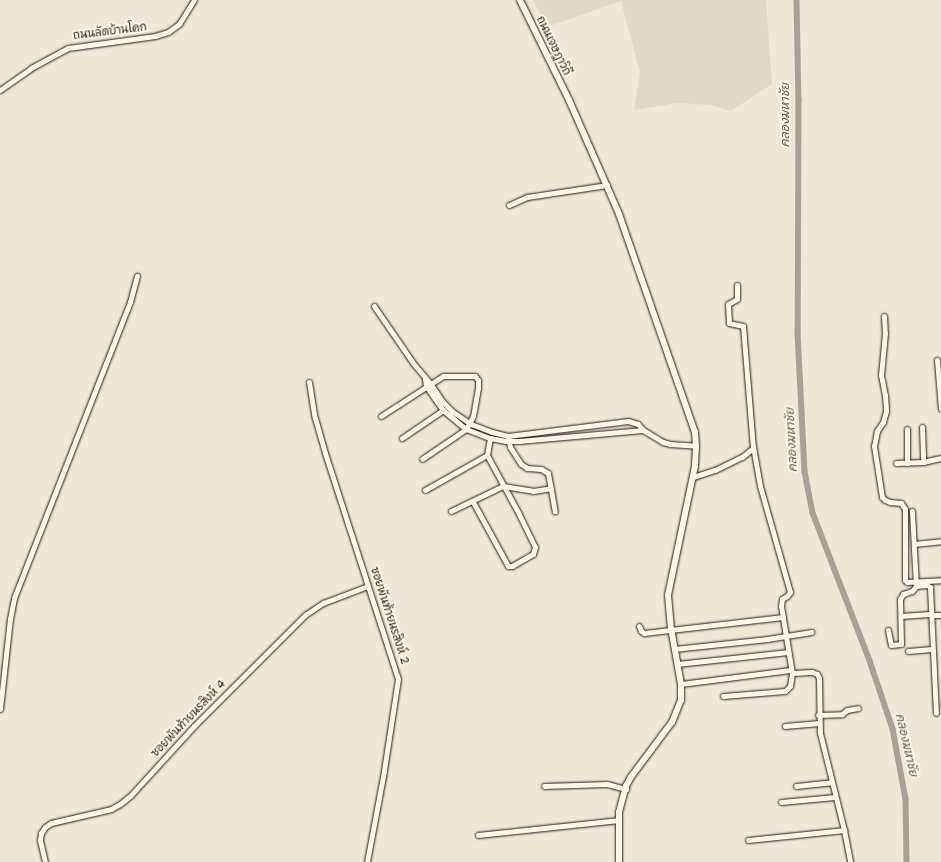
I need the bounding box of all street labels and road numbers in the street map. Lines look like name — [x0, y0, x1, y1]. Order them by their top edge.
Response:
street label: ถนนเจษฎาวิถี — [533, 14, 573, 78]
street label: ถนนลัดบ้านโคก — [72, 21, 148, 43]
street label: ซอยพันท้ายนรสิงห์ 2 — [367, 566, 411, 666]
street label: ซอยพันท้ายนรสิงห์ 4 — [149, 678, 229, 760]

